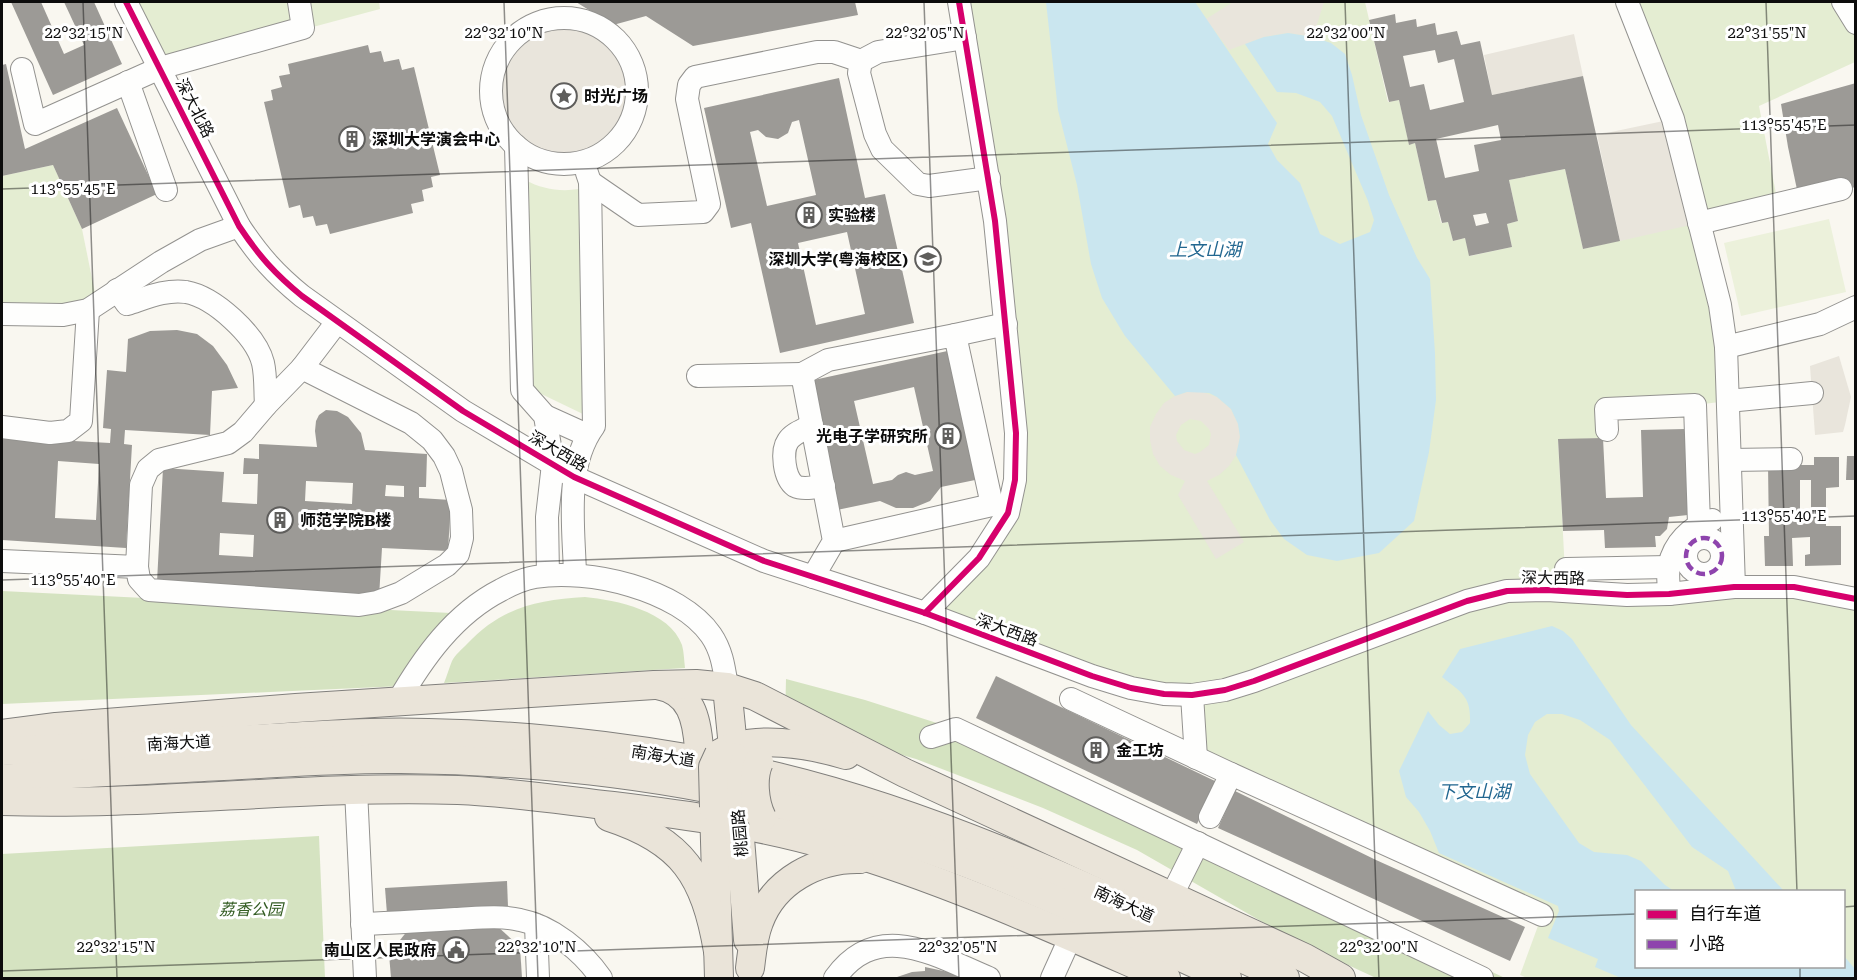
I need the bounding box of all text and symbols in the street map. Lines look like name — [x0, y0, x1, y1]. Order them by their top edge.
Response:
text: 22°32'15"N — [44, 24, 124, 42]
text: 22°32'10"N — [464, 24, 544, 42]
text: 22°32'05"N — [885, 24, 965, 42]
text: 22°32'00"N — [1306, 24, 1386, 42]
text: 22°31'55"N — [1727, 24, 1807, 42]
street label: 深大北路 — [172, 75, 218, 141]
place icon: 时光广场 — [549, 81, 579, 111]
place label: 时光广场 — [584, 87, 648, 106]
text: 113°55'45"E — [1741, 116, 1827, 134]
building icon: 深圳大学演会中心 — [337, 124, 367, 154]
place label: 深圳大学演会中心 — [372, 130, 500, 149]
text: 113°55'45"E — [30, 180, 116, 198]
building icon: 实验楼 — [794, 200, 824, 230]
place label: 实验楼 — [828, 206, 876, 225]
water label: 上文山湖 — [1169, 239, 1244, 260]
school or university icon: 深圳大学(粤海校区) — [913, 244, 943, 274]
place label: 深圳大学(粤海校区) — [769, 250, 908, 269]
building icon: 光电子学研究所 — [933, 421, 963, 451]
street label: 深大西路 — [526, 427, 590, 475]
place label: 光电子学研究所 — [816, 427, 928, 446]
building icon: 师范学院B楼 — [265, 505, 295, 535]
text: 113°55'40"E — [1741, 507, 1827, 525]
place label: 师范学院B楼 — [300, 511, 392, 530]
street label: 深大西路 — [1521, 568, 1585, 588]
text: 113°55'40"E — [30, 571, 116, 589]
street label: 深大西路 — [974, 610, 1040, 650]
street label: 南海大道 — [147, 732, 211, 754]
building icon: 金工坊 — [1081, 735, 1111, 765]
place label: 金工坊 — [1116, 741, 1164, 760]
street label: 南海大道 — [630, 742, 696, 770]
water label: 下文山湖 — [1438, 781, 1513, 802]
street label: 桃园路 — [728, 808, 752, 858]
street label: 南海大道 — [1091, 882, 1157, 926]
legend — [1635, 890, 1845, 968]
park label: 荔香公园 — [219, 900, 285, 919]
text: 自行车道 — [1689, 903, 1761, 924]
text: 小路 — [1689, 933, 1725, 954]
public building icon: 南山区人民政府 — [441, 935, 471, 965]
text: 22°32'15"N — [76, 938, 156, 956]
text: 22°32'10"N — [497, 938, 577, 956]
text: 22°32'05"N — [918, 938, 998, 956]
text: 22°32'00"N — [1339, 938, 1419, 956]
place label: 南山区人民政府 — [324, 941, 436, 960]

